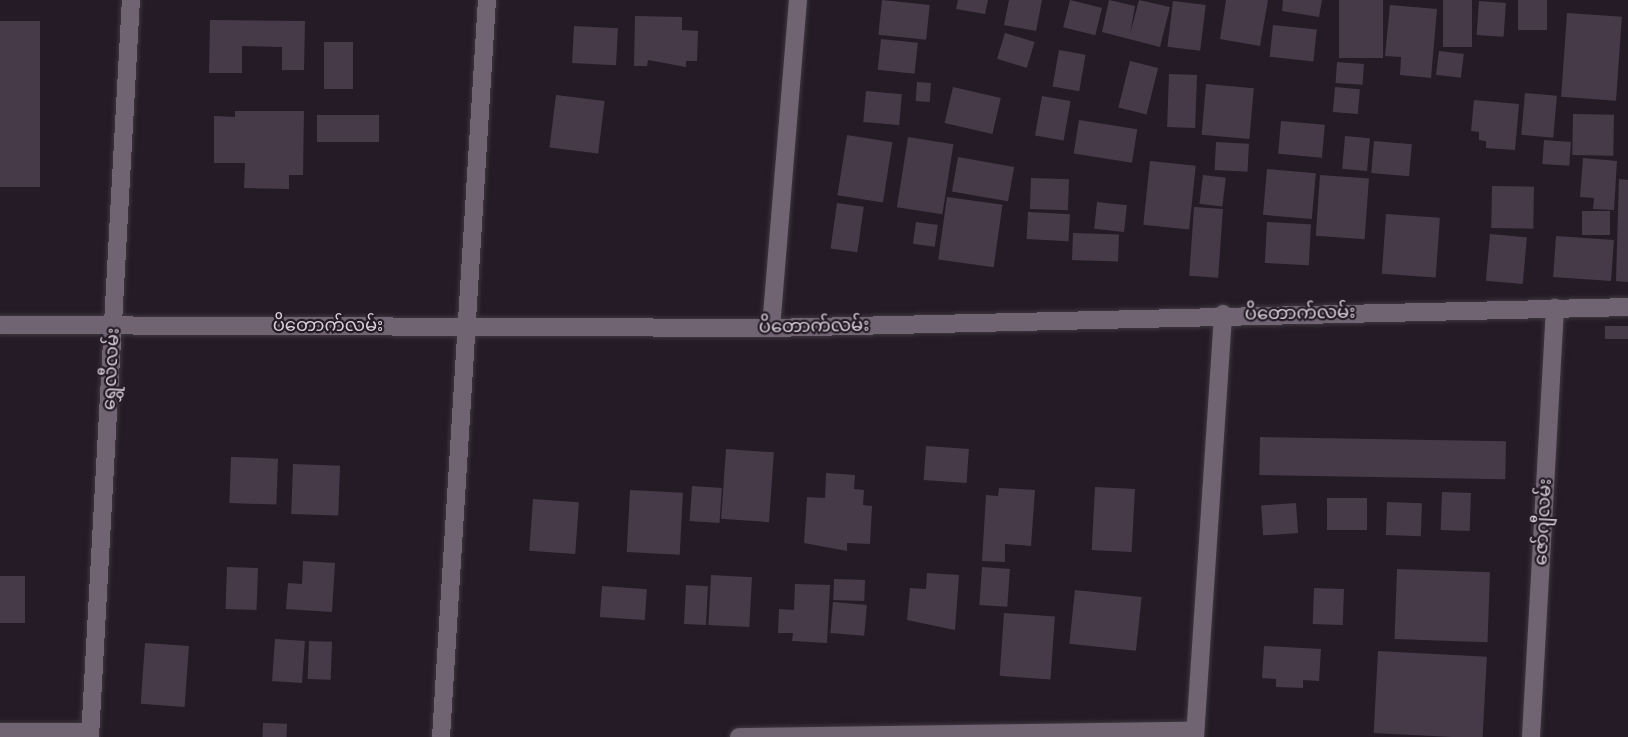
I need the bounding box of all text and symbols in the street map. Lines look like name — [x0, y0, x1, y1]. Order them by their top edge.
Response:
street label: ပိတောက်လမ်း — [1245, 301, 1355, 325]
street label: ပိတောက်လမ်း — [273, 314, 383, 336]
street label: ပိတောက်လမ်း — [759, 314, 869, 338]
street label: ရွှေလီလမ်း — [98, 327, 124, 411]
street label: ဇော်ဂျီလမ်း — [1530, 478, 1556, 566]

